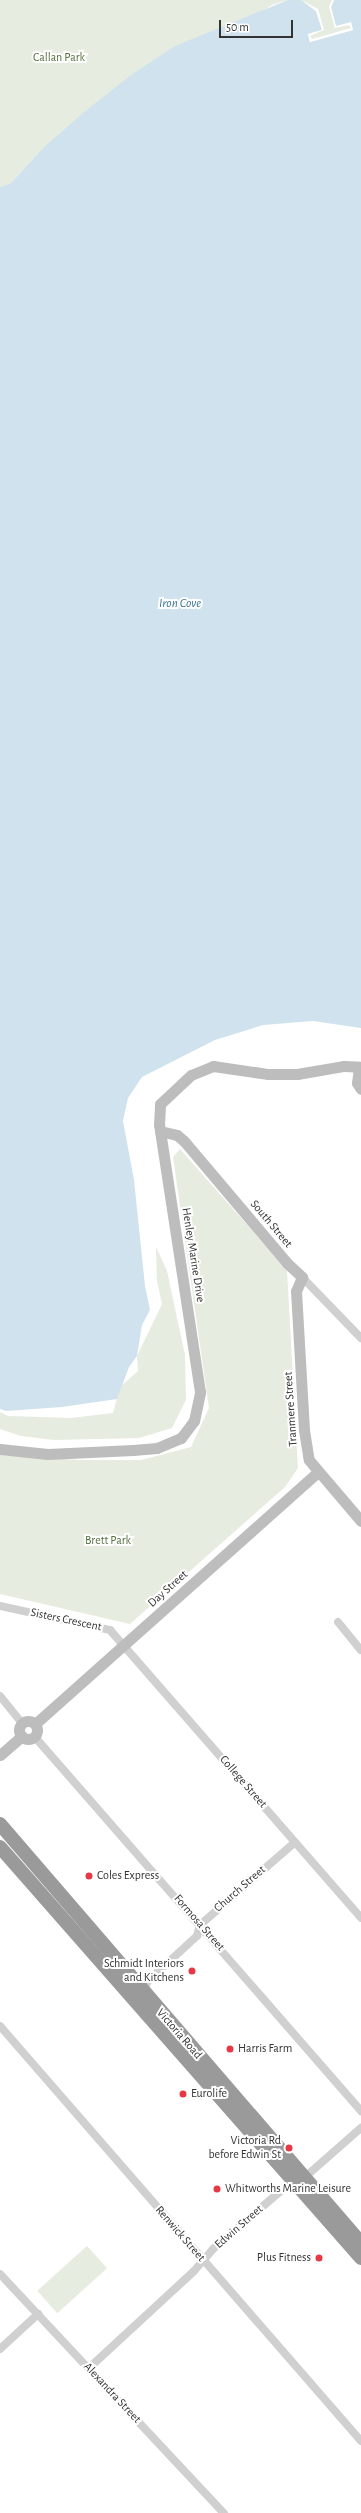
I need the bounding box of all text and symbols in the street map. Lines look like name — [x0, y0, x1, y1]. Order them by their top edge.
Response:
scale bar — [221, 12, 295, 38]
text: 50 m — [226, 21, 249, 33]
park label: Callan Park — [33, 51, 85, 65]
water label: Iron Cove — [159, 596, 201, 612]
street label: South Street — [247, 1197, 295, 1251]
street label: Henley Marine Drive — [178, 1207, 208, 1303]
street label: Tranmere Street — [281, 1371, 301, 1447]
park label: Brett Park — [85, 1534, 131, 1548]
street label: Day Street — [145, 1567, 191, 1611]
street label: Sisters Crescent — [29, 1605, 103, 1635]
street label: College Street — [216, 1753, 270, 1811]
street label: Church Street — [211, 1863, 269, 1915]
place label: Coles Express — [97, 1869, 159, 1883]
marker: Coles Express — [84, 1871, 94, 1881]
street label: Formosa Street — [171, 1892, 227, 1954]
place label: Schmidt Interiors and Kitchens — [104, 1957, 184, 1985]
marker: Schmidt Interiors and Kitchens — [187, 1966, 197, 1976]
street label: Victoria Road — [153, 2006, 205, 2062]
place label: Harris Farm — [238, 2042, 292, 2056]
marker: Harris Farm — [225, 2044, 235, 2054]
place label: Eurolife — [191, 2087, 227, 2101]
marker: Eurolife — [178, 2089, 188, 2099]
place label: Victoria Rd before Edwin St — [208, 2134, 281, 2162]
marker: Victoria Rd before Edwin St — [284, 2143, 294, 2153]
place label: Whitworths Marine Leisure — [225, 2182, 351, 2196]
marker: Whitworths Marine Leisure — [212, 2184, 222, 2194]
street label: Edwin Street — [212, 2202, 266, 2252]
street label: Renwick Street — [152, 2203, 208, 2265]
place label: Plus Fitness — [257, 2251, 311, 2265]
marker: Plus Fitness — [314, 2253, 324, 2263]
street label: Alexandra Street — [80, 2360, 144, 2426]

